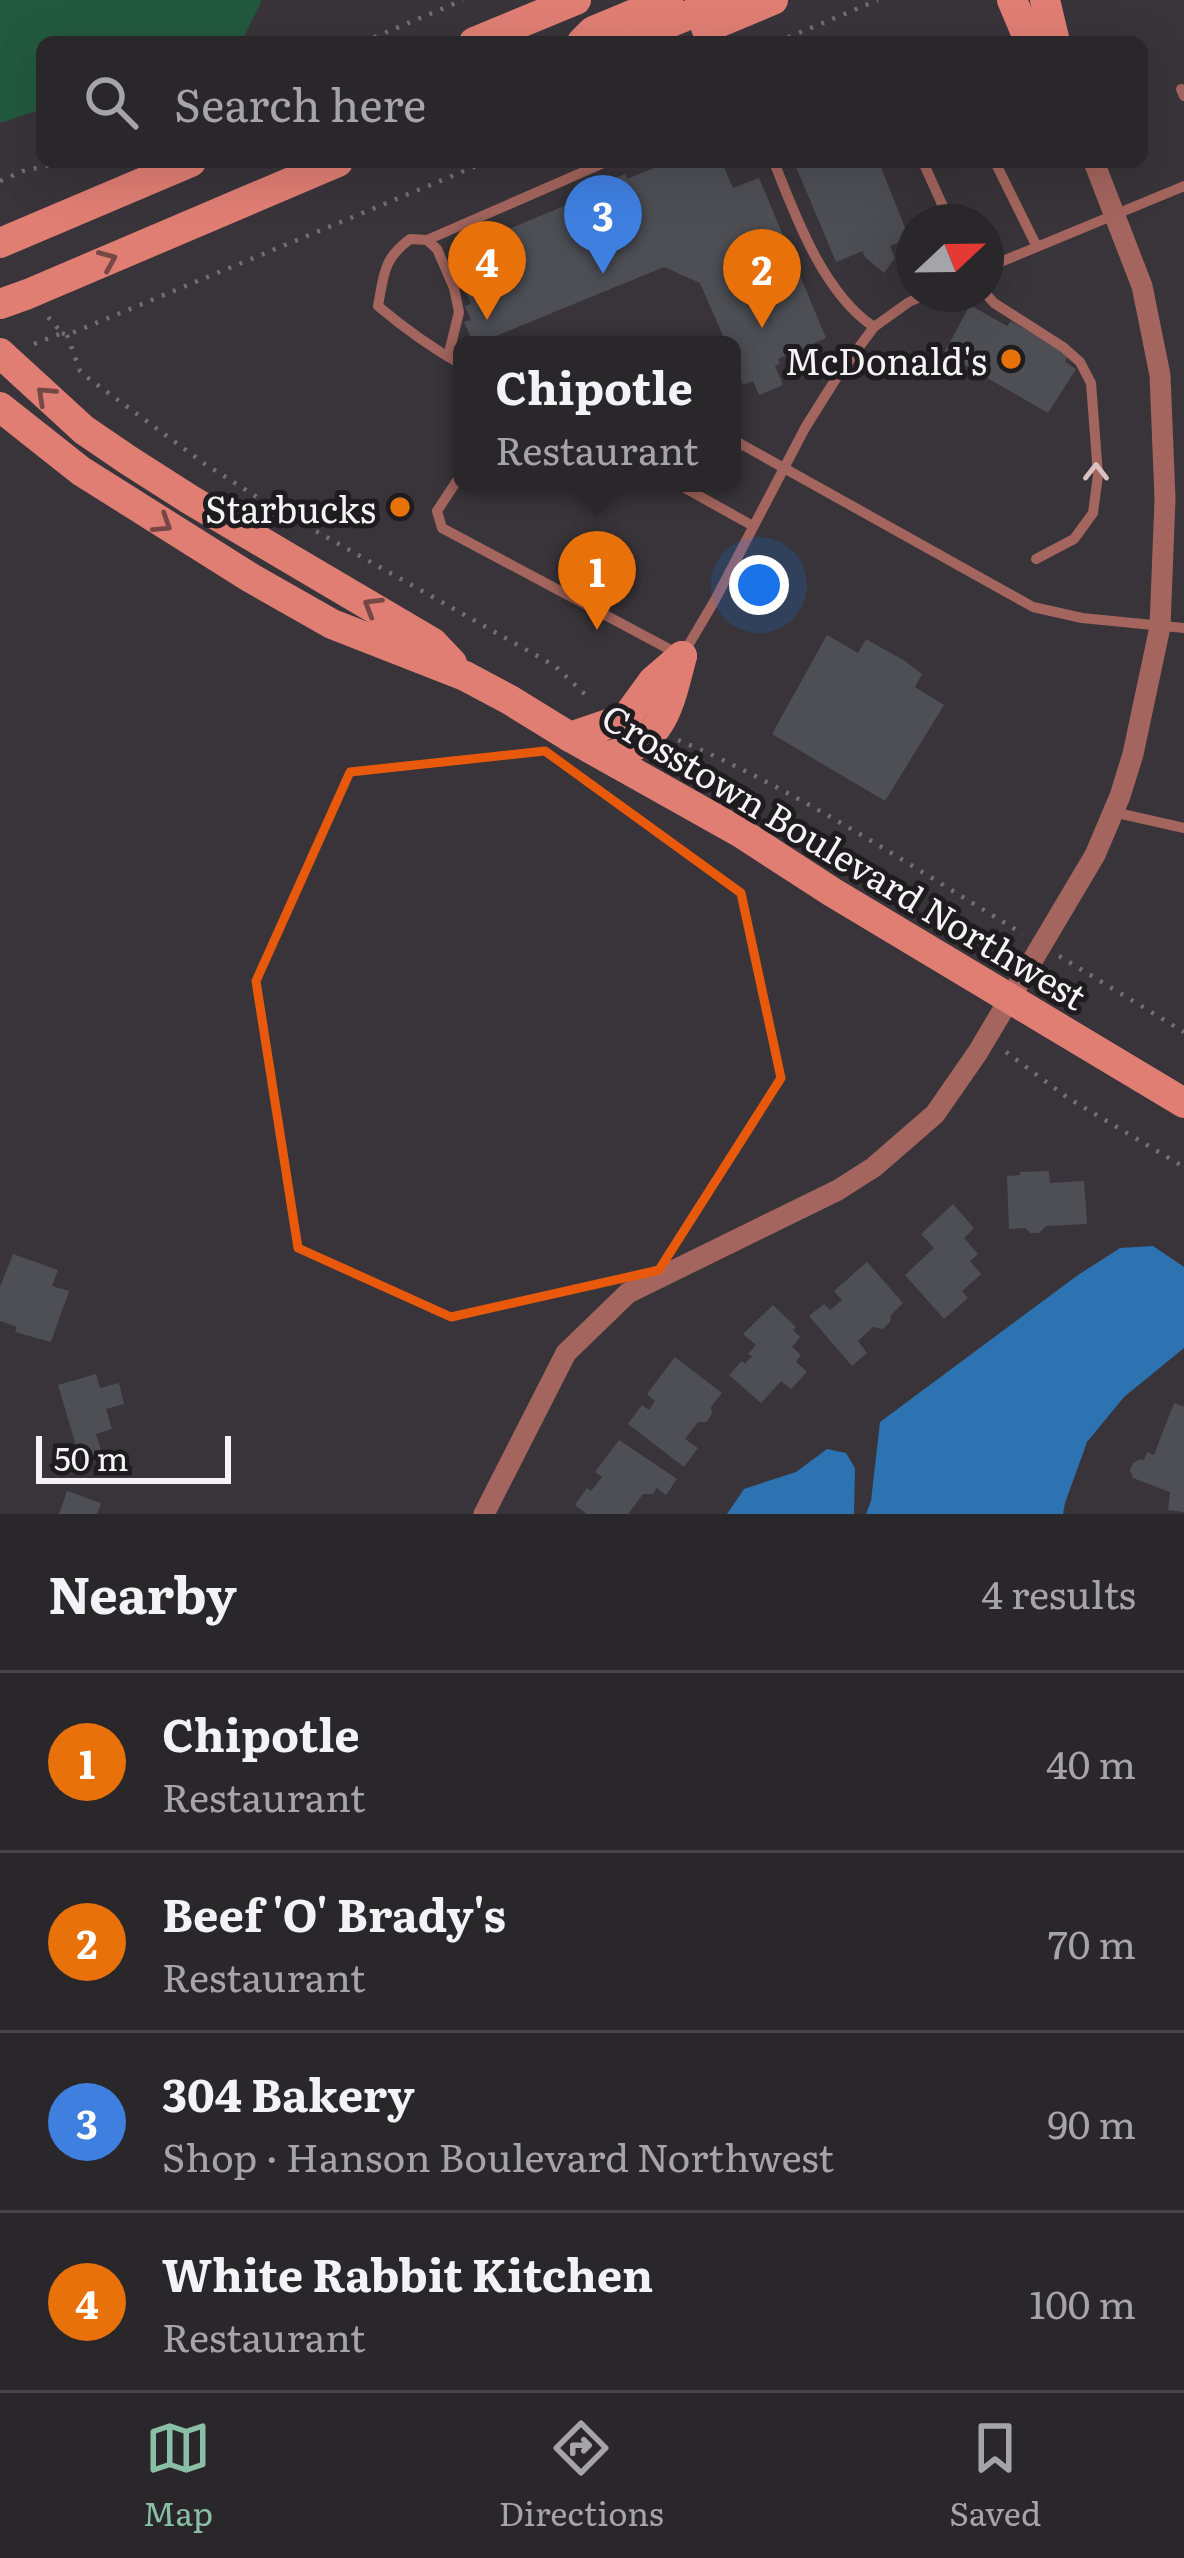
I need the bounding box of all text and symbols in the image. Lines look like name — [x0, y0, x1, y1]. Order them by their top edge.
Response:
search box — [36, 36, 1148, 168]
icon: search — [78, 69, 144, 135]
text: Search here — [174, 69, 426, 136]
pin: 3 — [564, 175, 642, 274]
north arrow — [896, 204, 1004, 312]
pin: 4 — [448, 221, 526, 320]
pin: 2 — [723, 229, 801, 328]
one-way arrow — [96, 250, 118, 274]
place label: McDonald's — [785, 333, 987, 386]
popup — [453, 336, 741, 492]
marker: McDonald's — [998, 346, 1024, 372]
text: Chipotle — [495, 352, 693, 419]
one-way arrow — [37, 388, 58, 410]
text: Restaurant — [495, 419, 699, 477]
one-way arrow — [1083, 462, 1109, 480]
place label: Starbucks — [205, 481, 376, 534]
marker: Starbucks — [387, 494, 413, 520]
one-way arrow — [150, 510, 172, 532]
pin: 1 — [558, 531, 636, 630]
your location — [729, 555, 789, 615]
one-way arrow — [363, 598, 385, 620]
street label: Crosstown Boulevard Northwest — [593, 689, 1098, 1021]
scale bar — [36, 1430, 231, 1483]
text: 50 m — [54, 1432, 128, 1481]
text: Nearby — [48, 1554, 237, 1630]
text: 4 results — [982, 1563, 1136, 1621]
text: Chipotle — [162, 1699, 360, 1766]
text: 1 — [79, 1733, 95, 1791]
text: 40 m — [1046, 1733, 1136, 1791]
text: Restaurant — [162, 1766, 366, 1824]
text: Beef 'O' Brady's — [162, 1879, 506, 1946]
text: 2 — [77, 1913, 97, 1971]
text: 70 m — [1048, 1913, 1136, 1971]
text: Restaurant — [162, 1946, 366, 2004]
text: 304 Bakery — [162, 2059, 415, 2126]
text: 3 — [76, 2093, 98, 2151]
text: 90 m — [1047, 2093, 1136, 2151]
text: Shop · Hanson Boulevard Northwest — [162, 2126, 834, 2184]
text: White Rabbit Kitchen — [162, 2239, 653, 2306]
text: 4 — [75, 2273, 99, 2331]
text: 100 m — [1029, 2273, 1136, 2331]
text: Restaurant — [162, 2306, 366, 2364]
tab: Map — [143, 2415, 213, 2536]
tab: Directions — [499, 2415, 664, 2536]
tab: Saved — [949, 2415, 1041, 2536]

